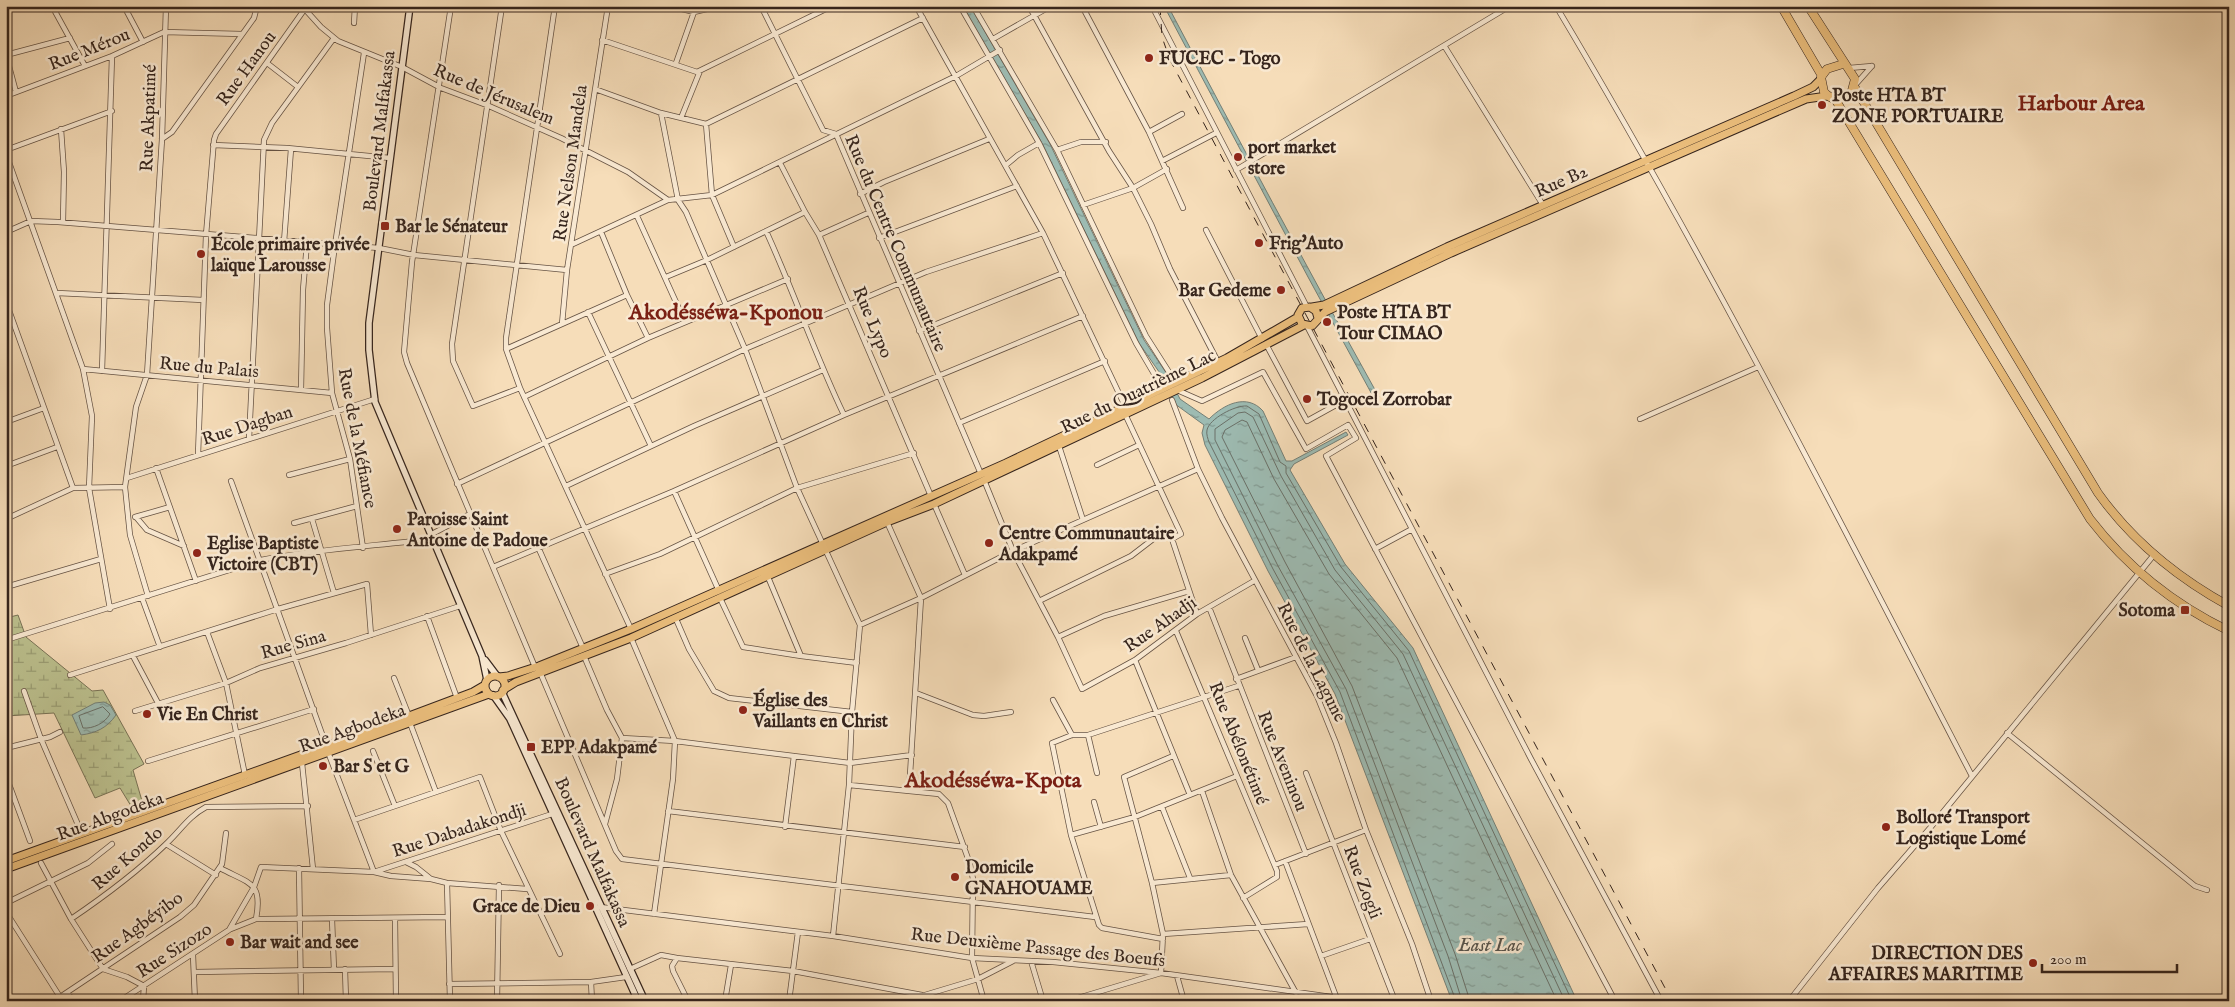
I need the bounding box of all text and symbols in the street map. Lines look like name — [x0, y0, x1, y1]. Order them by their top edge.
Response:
street label: Rue Mérou — [46, 24, 134, 77]
street label: Rue Hanou — [212, 27, 282, 111]
place label: FUCEC - Togo — [1159, 48, 1281, 71]
street label: Boulevard Malfakassa — [359, 49, 402, 213]
marker: FUCEC - Togo — [1143, 52, 1155, 64]
street label: Rue de Jérusalem — [429, 60, 557, 131]
street label: Rue Akpatimé — [136, 64, 163, 172]
street label: Rue Nelson Mandela — [549, 83, 594, 243]
place label: Poste HTA BT ZONE PORTUAIRE — [1832, 85, 2004, 129]
district label: Harbour Area — [2018, 90, 2145, 118]
marker: Poste HTA BT ZONE PORTUAIRE — [1816, 99, 1828, 111]
street label: Rue du Centre Communautaire — [838, 132, 951, 356]
place label: port market store — [1247, 137, 1337, 181]
marker: port market store — [1232, 151, 1244, 163]
street label: Rue B2 — [1532, 161, 1592, 204]
place label: Bar le Sénateur — [395, 216, 508, 239]
marker: Bar le Sénateur — [379, 220, 391, 232]
place label: École primaire privée laïque Larousse — [210, 232, 370, 278]
place label: Frig'Auto — [1269, 233, 1344, 256]
marker: Frig'Auto — [1253, 237, 1265, 249]
marker: École primaire privée laïque Larousse — [195, 248, 207, 260]
place label: Bar Gedeme — [1178, 280, 1272, 303]
street label: Rue Lypo — [846, 283, 897, 362]
marker: Bar Gedeme — [1275, 284, 1287, 296]
district label: Akodésséwa-Kponou — [628, 299, 824, 327]
place label: Poste HTA BT Tour CIMAO — [1336, 302, 1452, 346]
marker: Poste HTA BT Tour CIMAO — [1321, 316, 1333, 328]
street label: Rue du Quatrième Lac — [1057, 345, 1220, 440]
street label: Rue du Palais — [158, 353, 260, 384]
street label: Rue de la Méfiance — [332, 366, 381, 510]
place label: Togocel Zorrobar — [1316, 389, 1452, 412]
marker: Togocel Zorrobar — [1301, 393, 1313, 405]
street label: Rue Dagban — [199, 401, 296, 452]
place label: Paroisse Saint Antoine de Padoue — [406, 509, 548, 553]
marker: Paroisse Saint Antoine de Padoue — [391, 523, 403, 535]
place label: Centre Communautaire Adakpamé — [998, 523, 1175, 567]
place label: Eglise Baptiste Victoire (CBT) — [206, 533, 319, 577]
marker: Centre Communautaire Adakpamé — [983, 537, 995, 549]
marker: Eglise Baptiste Victoire (CBT) — [191, 547, 203, 559]
street label: Rue Ahadji — [1120, 592, 1202, 659]
street label: Rue de la Lagune — [1271, 599, 1351, 726]
place label: Sotoma — [2119, 600, 2176, 623]
marker: Sotoma — [2179, 604, 2191, 616]
street label: Rue Sina — [258, 625, 329, 666]
street label: Rue Abélonétimé — [1202, 679, 1273, 808]
place label: Église des Vaillants en Christ — [752, 688, 889, 734]
street label: Rue Agbodeka — [296, 699, 409, 759]
place label: Vie En Christ — [156, 704, 259, 727]
marker: Église des Vaillants en Christ — [737, 704, 749, 716]
marker: Vie En Christ — [141, 708, 153, 720]
street label: Rue Aveninou — [1251, 708, 1312, 815]
place label: EPP Adakpamé — [541, 737, 658, 760]
marker: EPP Adakpamé — [525, 741, 537, 753]
place label: Bar S et G — [333, 756, 410, 779]
marker: Bar S et G — [317, 760, 329, 772]
district label: Akodésséwa-Kpota — [904, 767, 1082, 795]
street label: Boulevard Malfakassa — [548, 774, 635, 931]
street label: Rue Abgodeka — [54, 787, 167, 847]
street label: Rue Dabadakondji — [390, 799, 530, 864]
place label: Bolloré Transport Logistique Lomé — [1896, 807, 2031, 851]
marker: Bolloré Transport Logistique Lomé — [1880, 821, 1892, 833]
street label: Rue Kondo — [88, 822, 168, 896]
street label: Rue Zogli — [1337, 842, 1386, 923]
place label: Domicile GNAHOUAME — [965, 857, 1093, 901]
marker: Domicile GNAHOUAME — [949, 871, 961, 883]
street label: Rue Agbéyibo — [87, 887, 189, 969]
place label: Grace de Dieu — [473, 896, 581, 919]
marker: Grace de Dieu — [584, 900, 596, 912]
street label: Rue Sizozo — [133, 918, 217, 984]
street label: Rue Deuxième Passage des Boeufs — [910, 924, 1166, 973]
place label: Bar wait and see — [240, 932, 359, 955]
water label: East Lac — [1457, 934, 1522, 958]
marker: Bar wait and see — [224, 936, 236, 948]
scale bar — [2042, 942, 2178, 974]
place label: DIRECTION DES AFFAIRES MARITIME — [1828, 943, 2024, 987]
text: 200 m — [2050, 950, 2087, 969]
marker: DIRECTION DES AFFAIRES MARITIME — [2027, 957, 2039, 969]

